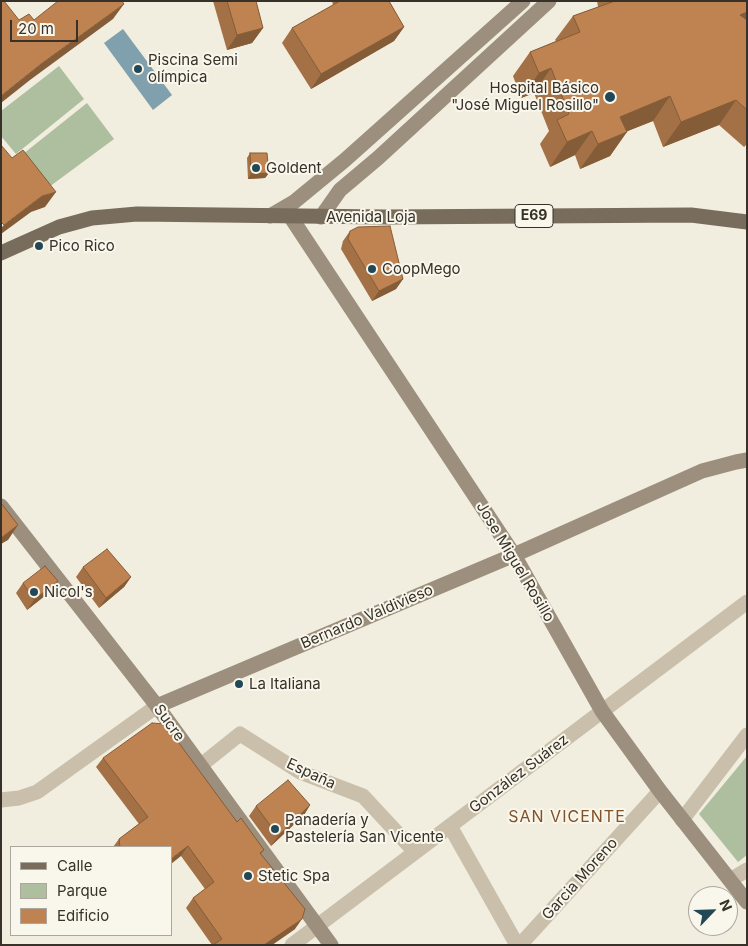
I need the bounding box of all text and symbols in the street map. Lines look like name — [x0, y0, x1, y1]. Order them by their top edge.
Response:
scale bar — [12, 10, 80, 42]
text: 20 m — [18, 19, 54, 38]
place label: Piscina Semi olímpica — [148, 51, 238, 86]
marker: Piscina Semi olímpica — [132, 63, 144, 75]
place label: Hospital Básico "José Miguel Rosillo" — [451, 79, 599, 114]
marker: Hospital Básico "José Miguel Rosillo" — [603, 90, 617, 104]
place label: Goldent — [266, 159, 322, 177]
marker: Goldent — [250, 162, 262, 174]
road number: E69 — [515, 205, 553, 228]
street label: Avenida Loja — [326, 208, 416, 226]
place label: Pico Rico — [49, 237, 115, 255]
marker: Pico Rico — [33, 240, 45, 252]
place label: CoopMego — [382, 260, 461, 278]
marker: CoopMego — [366, 263, 378, 275]
street label: Jose Miguel Rosillo — [472, 499, 558, 625]
street label: Bernardo Valdivieso — [298, 581, 436, 653]
place label: Nicol's — [44, 583, 93, 601]
marker: Nicol's — [28, 586, 40, 598]
place label: La Italiana — [249, 675, 321, 693]
marker: La Italiana — [233, 678, 245, 690]
street label: Sucre — [150, 701, 188, 745]
street label: González Suárez — [466, 731, 572, 817]
street label: España — [284, 755, 338, 793]
district label: SAN VICENTE — [507, 807, 627, 827]
place label: Panadería y Pastelería San Vicente — [285, 811, 444, 846]
marker: Panadería y Pastelería San Vicente — [269, 823, 281, 835]
street label: Garcia Moreno — [538, 834, 622, 924]
legend — [10, 846, 172, 936]
text: Calle — [57, 856, 92, 875]
place label: Stetic Spa — [258, 867, 330, 885]
marker: Stetic Spa — [242, 870, 254, 882]
text: Parque — [57, 881, 107, 900]
north arrow — [688, 886, 738, 936]
text: N — [716, 897, 736, 913]
text: Edificio — [57, 906, 109, 925]

